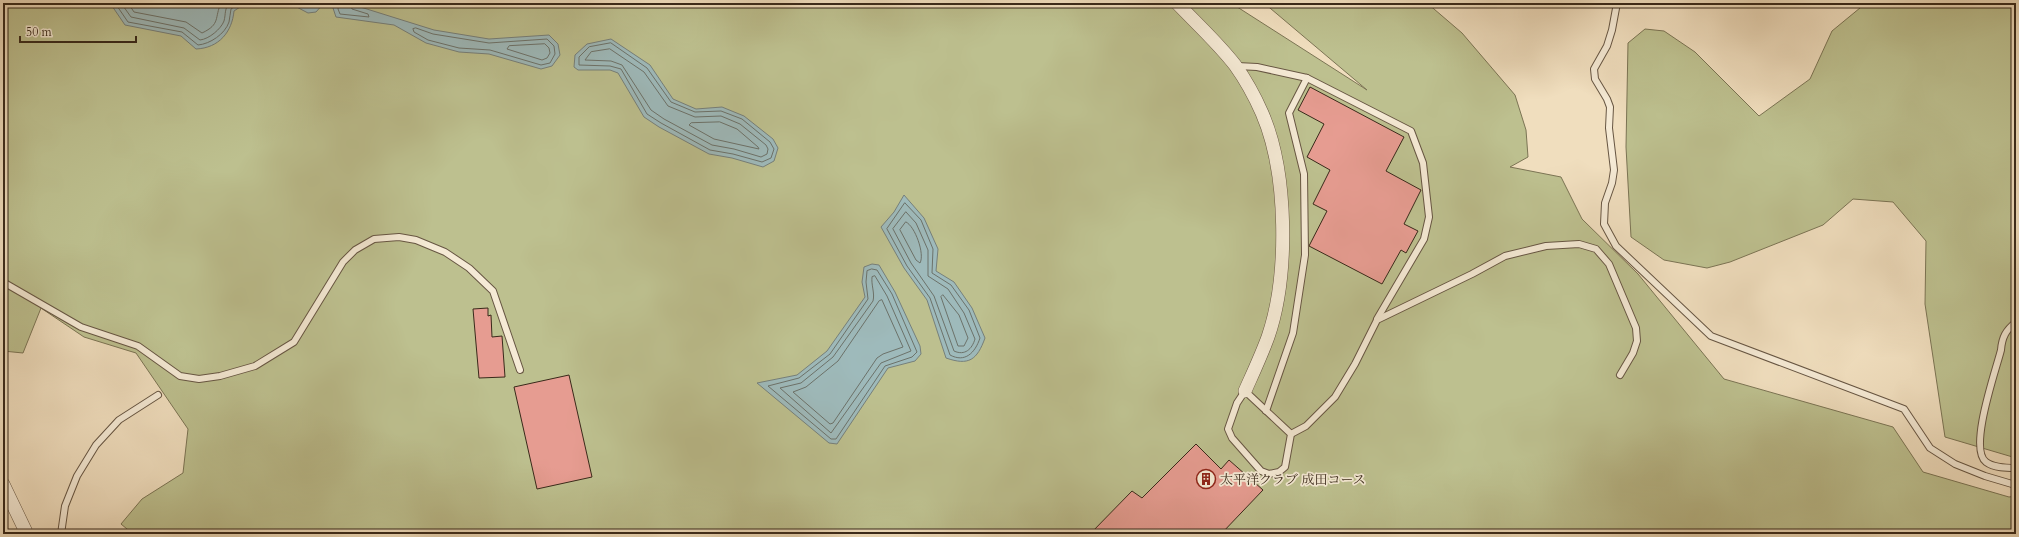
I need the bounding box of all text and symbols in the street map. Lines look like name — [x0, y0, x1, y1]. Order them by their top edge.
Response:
scale bar — [20, 18, 136, 44]
text: 50 m — [26, 24, 53, 40]
building icon: 太平洋クラブ 成田コース — [1195, 468, 1217, 490]
place label: 太平洋クラブ 成田コース — [1220, 471, 1366, 489]

